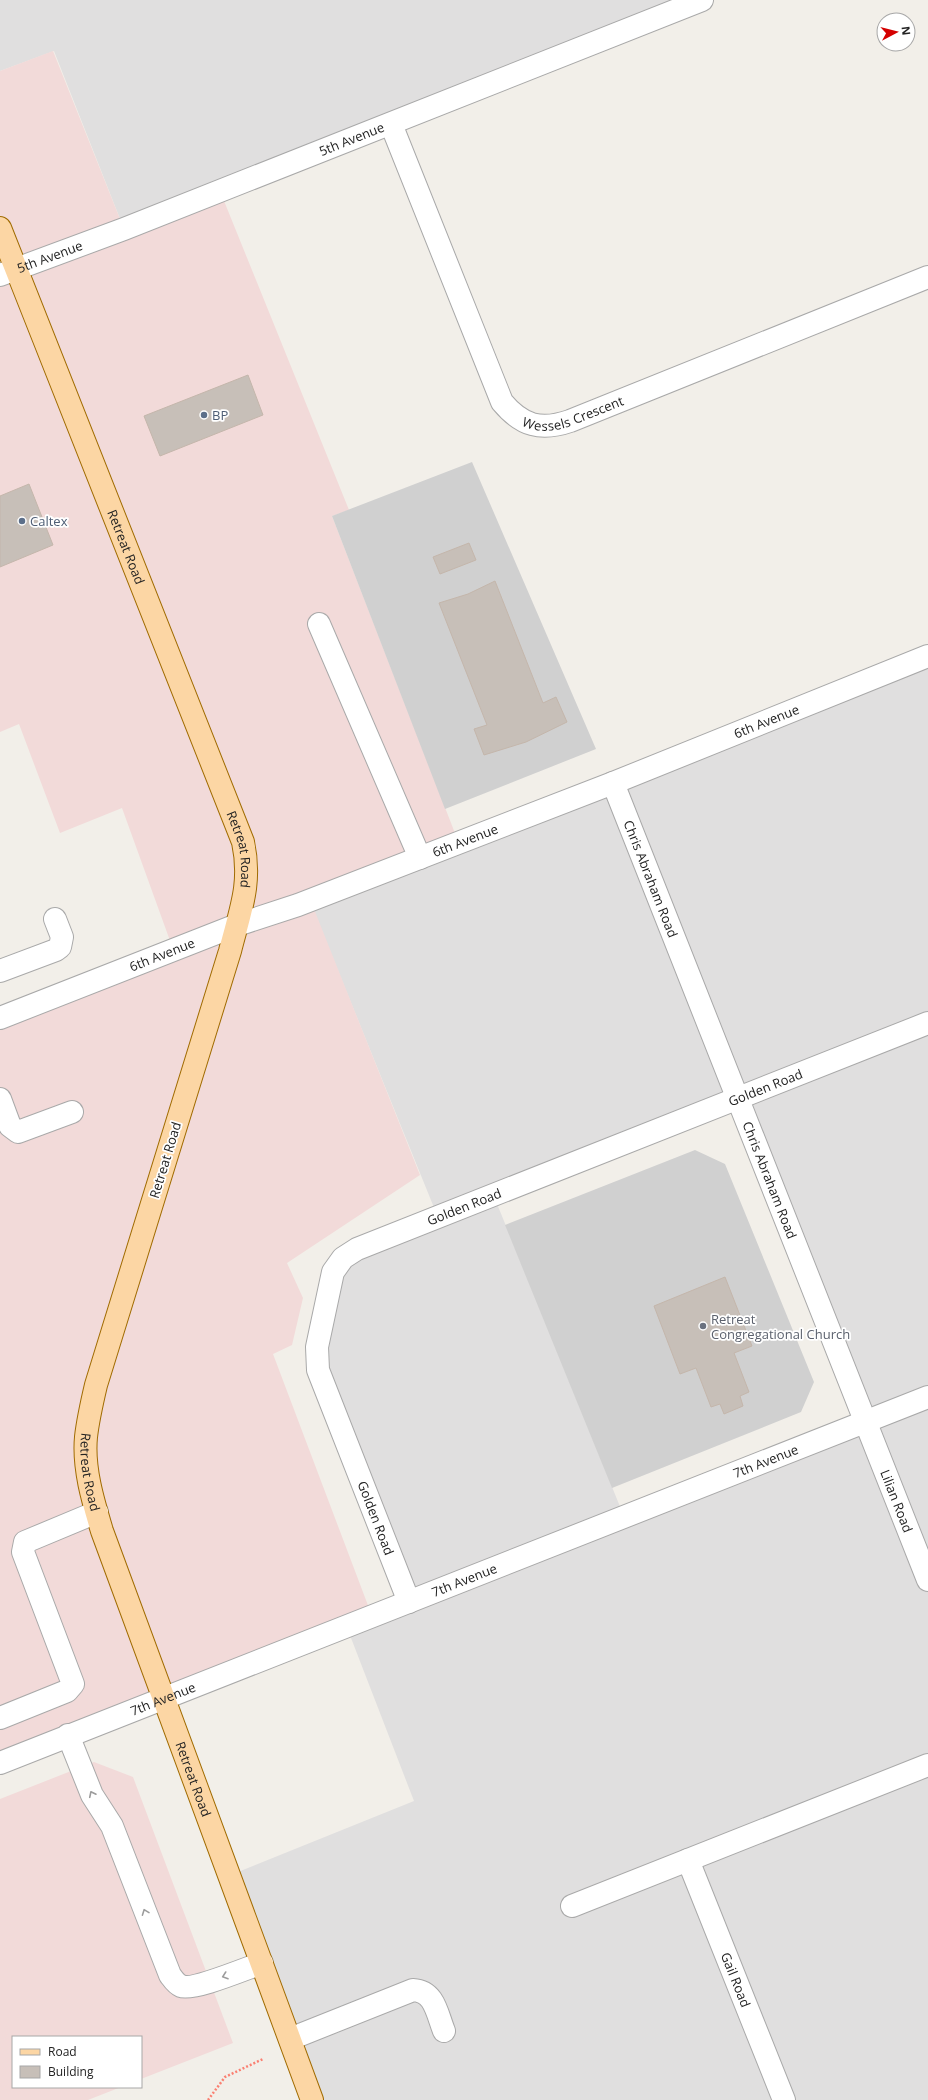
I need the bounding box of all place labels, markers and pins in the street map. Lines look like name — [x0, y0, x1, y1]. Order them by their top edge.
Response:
place label: BP — [212, 406, 228, 424]
marker: BP — [199, 410, 209, 420]
place label: Caltex — [30, 512, 68, 530]
marker: Caltex — [17, 516, 27, 526]
place label: Retreat Congregational Church — [711, 1310, 850, 1343]
marker: Retreat Congregational Church — [698, 1321, 708, 1331]

